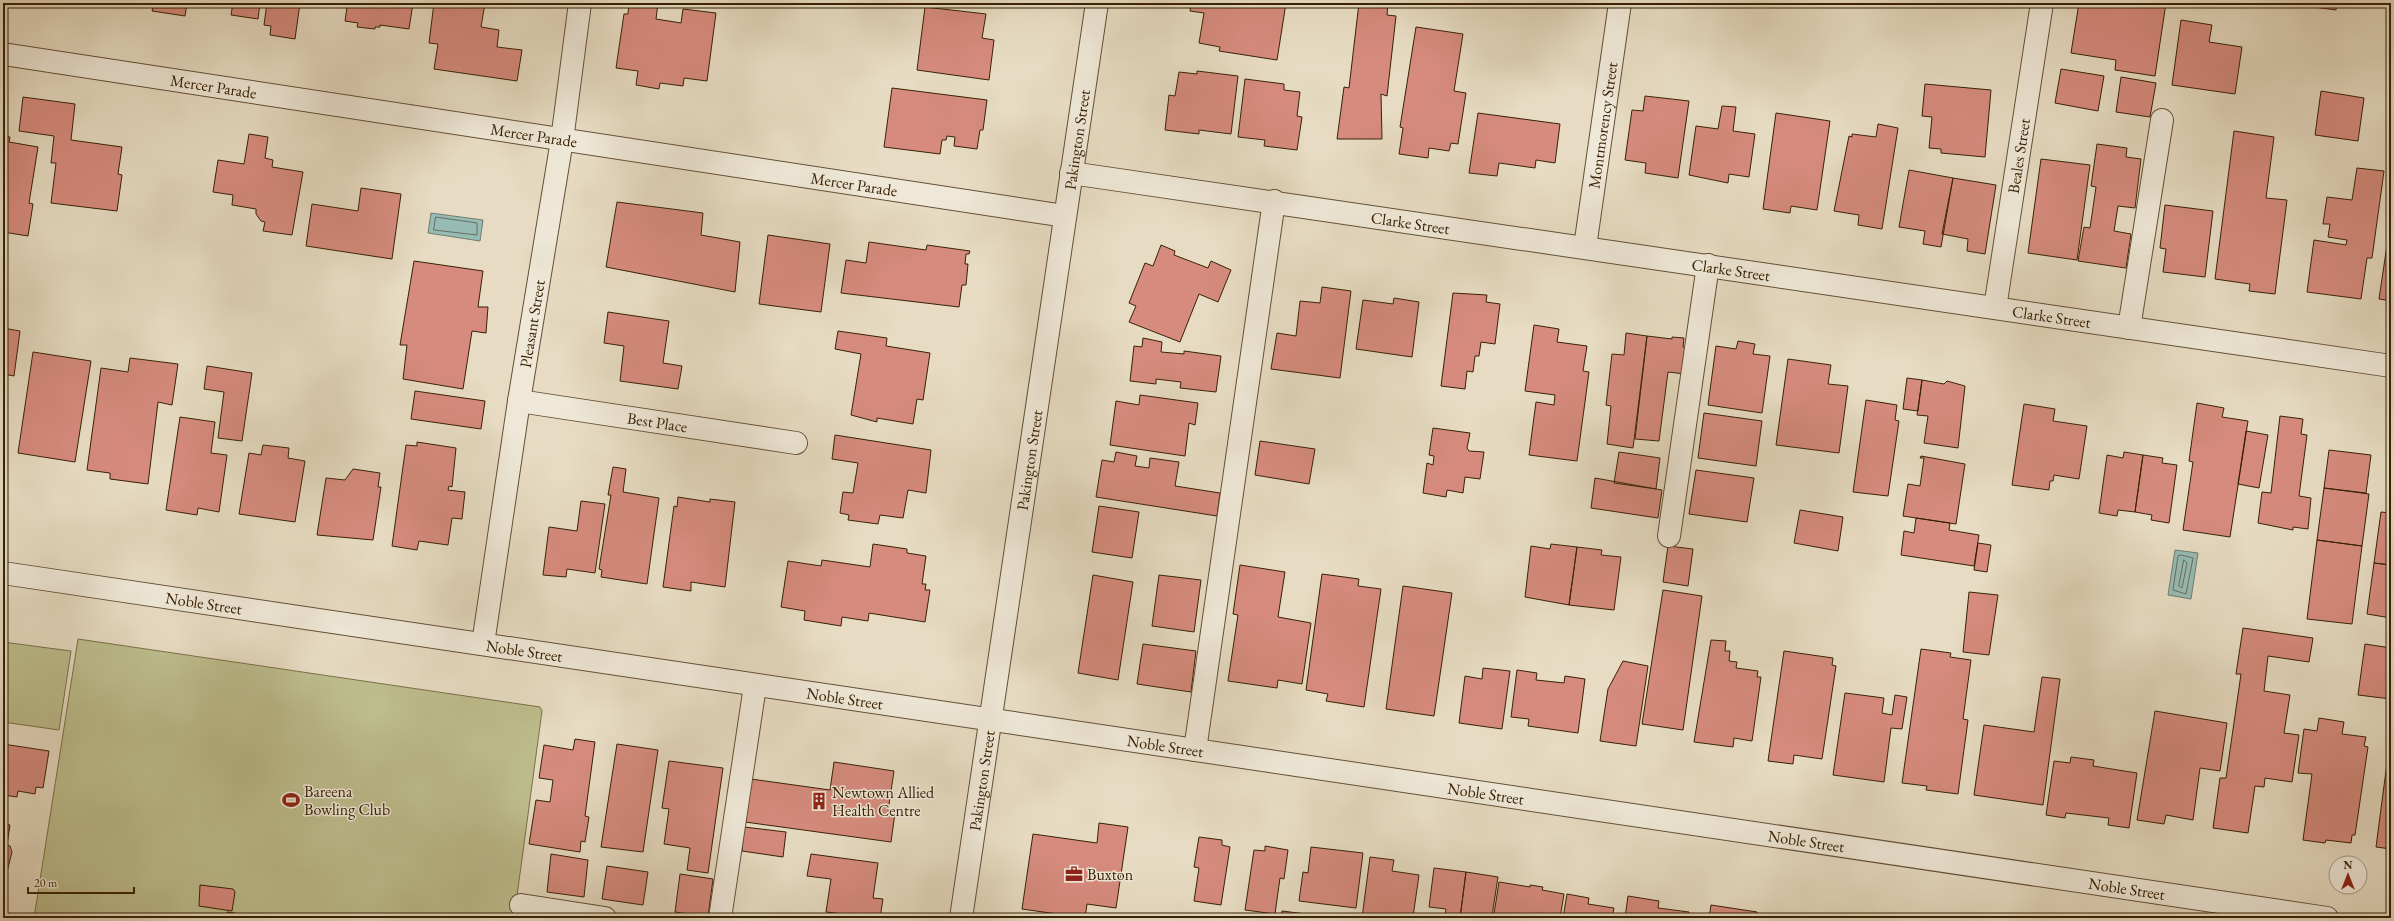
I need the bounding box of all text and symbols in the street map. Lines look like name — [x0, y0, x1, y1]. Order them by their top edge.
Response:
street label: Montmorency Street — [1583, 61, 1622, 190]
street label: Mercer Parade — [169, 69, 258, 103]
street label: Pakington Street — [1059, 88, 1095, 191]
street label: Beales Street — [2002, 117, 2035, 195]
street label: Mercer Parade — [489, 118, 579, 152]
street label: Mercer Parade — [809, 167, 899, 201]
street label: Clarke Street — [1370, 207, 1451, 239]
street label: Clarke Street — [1690, 253, 1772, 286]
street label: Pleasant Street — [514, 278, 549, 369]
street label: Clarke Street — [2011, 300, 2092, 332]
street label: Best Place — [626, 407, 689, 437]
street label: Pakington Street — [1011, 408, 1047, 512]
street label: Noble Street — [164, 587, 243, 619]
street label: Noble Street — [485, 634, 564, 666]
street label: Noble Street — [805, 682, 884, 714]
street label: Pakington Street — [964, 729, 999, 832]
street label: Noble Street — [1126, 729, 1205, 762]
street label: Noble Street — [1446, 777, 1525, 809]
place label: Bareena Bowling Club — [304, 781, 390, 820]
place label: Newtown Allied Health Centre — [832, 782, 935, 821]
sports icon: Bareena Bowling Club — [281, 790, 301, 810]
building icon: Newtown Allied Health Centre — [809, 791, 829, 811]
street label: Noble Street — [1767, 825, 1846, 857]
north arrow — [2328, 855, 2368, 895]
text: N — [2344, 858, 2353, 872]
office icon: Buxton — [1064, 864, 1084, 884]
place label: Buxton — [1087, 864, 1134, 885]
scale bar — [28, 869, 134, 895]
street label: Noble Street — [2087, 872, 2166, 904]
text: 20 m — [34, 875, 58, 891]

